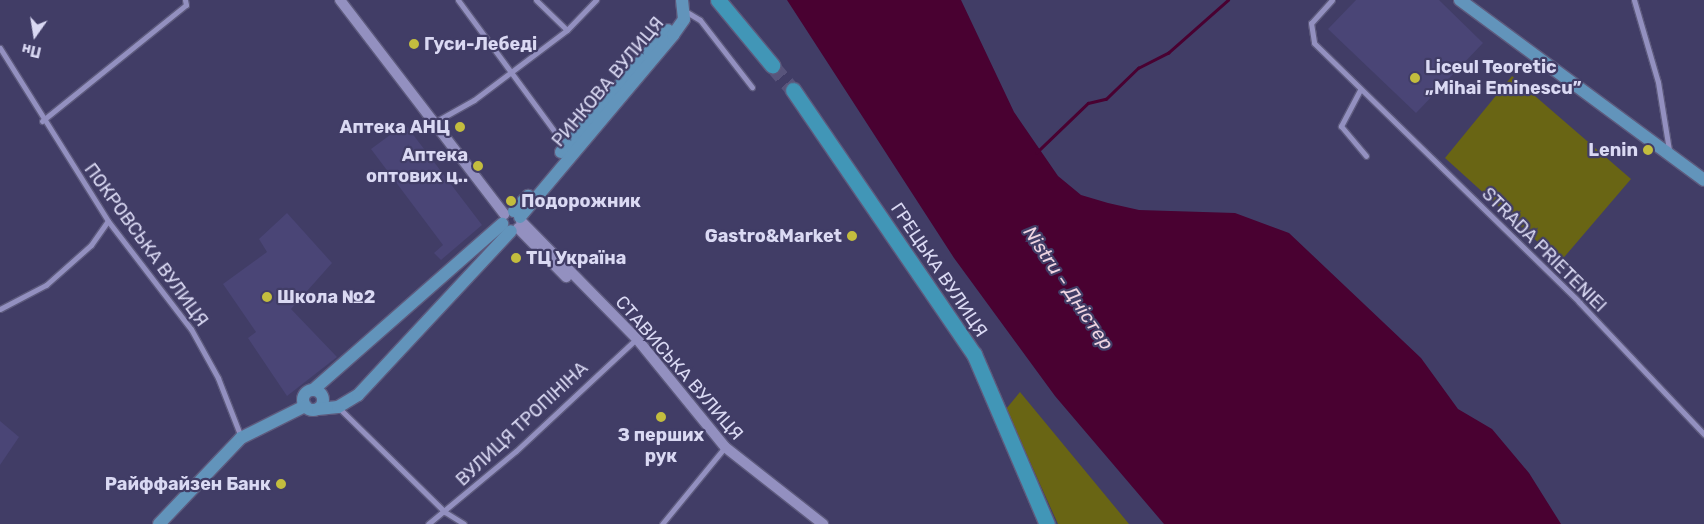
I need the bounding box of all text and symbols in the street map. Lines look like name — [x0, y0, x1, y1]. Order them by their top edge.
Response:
north arrow — [10, 10, 60, 60]
street label: РИНКОВА ВУЛИЦЯ — [547, 13, 669, 151]
place label: Гуси-Лебеді — [424, 33, 537, 55]
marker: Гуси-Лебеді — [408, 38, 420, 50]
text: Пн — [20, 40, 43, 61]
place label: Liceul Teoretic „Mihai Eminescu” — [1425, 57, 1581, 100]
marker: Liceul Teoretic „Mihai Eminescu” — [1409, 72, 1421, 84]
place label: Аптека АНЦ — [340, 116, 450, 138]
marker: Аптека АНЦ — [454, 121, 466, 133]
place label: Lenin — [1588, 139, 1638, 161]
marker: Lenin — [1642, 144, 1654, 156]
place label: Аптека оптових ц.. — [366, 145, 468, 188]
street label: ПОКРОВСЬКА ВУЛИЦЯ — [80, 159, 212, 331]
marker: Аптека оптових ц.. — [472, 160, 484, 172]
street label: STRADA PRIETENIEI — [1477, 183, 1611, 317]
place label: Подорожник — [521, 190, 641, 212]
marker: Подорожник — [505, 195, 517, 207]
street label: ГРЕЦЬКА ВУЛИЦЯ — [886, 199, 992, 341]
water label: Nistru - Дністер — [1018, 222, 1118, 354]
place label: Gastro&Market — [705, 225, 842, 247]
marker: Gastro&Market — [846, 230, 858, 242]
place label: ТЦ Україна — [526, 247, 626, 269]
marker: ТЦ Україна — [510, 252, 522, 264]
place label: Школа №2 — [277, 286, 376, 308]
marker: Школа №2 — [261, 291, 273, 303]
street label: СТАВИСЬКА ВУЛИЦЯ — [611, 292, 747, 444]
street label: ВУЛИЦЯ ТРОПІНІНА — [452, 357, 592, 491]
marker: З перших рук — [655, 411, 667, 423]
place label: З перших рук — [618, 425, 704, 468]
place label: Райффайзен Банк — [105, 473, 271, 495]
marker: Райффайзен Банк — [275, 478, 287, 490]

